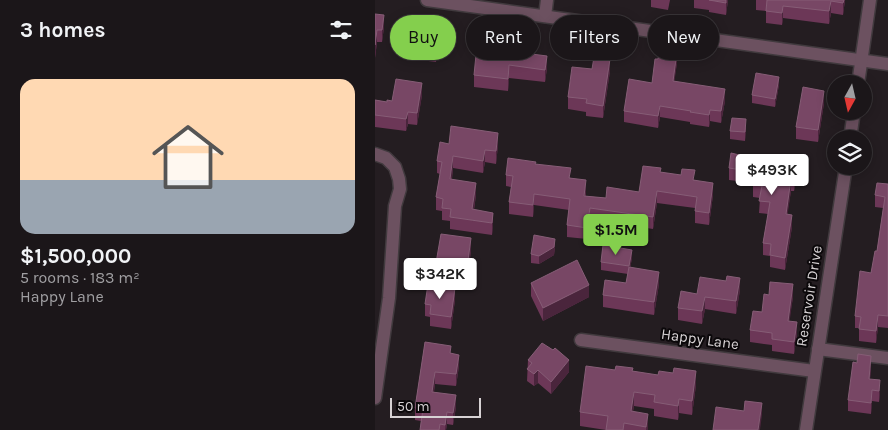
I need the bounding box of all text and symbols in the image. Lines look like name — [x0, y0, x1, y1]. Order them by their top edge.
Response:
chip: Buy — [390, 15, 456, 60]
chip: Rent — [466, 15, 540, 60]
chip: Filters — [550, 15, 638, 60]
chip: New — [648, 15, 719, 60]
icon: filters — [327, 16, 355, 44]
text: 3 homes — [20, 18, 105, 42]
north arrow — [827, 75, 873, 120]
map controls — [827, 75, 872, 175]
icon: home — [143, 112, 233, 202]
button: layers — [827, 130, 872, 175]
pin: $493K — [737, 154, 807, 196]
text: $493K — [747, 160, 797, 179]
pin: $1.5M — [581, 214, 651, 256]
text: $1.5M — [594, 220, 638, 239]
text: $1,500,000 — [20, 244, 131, 268]
street label: Reservoir Drive — [792, 244, 826, 348]
pin: $342K — [405, 258, 475, 300]
text: $342K — [415, 264, 465, 283]
text: 5 rooms · 183 m² — [20, 268, 140, 287]
text: Happy Lane — [20, 287, 104, 306]
street label: Happy Lane — [660, 325, 740, 353]
scale bar — [390, 395, 481, 418]
text: 50 m — [397, 398, 430, 415]

